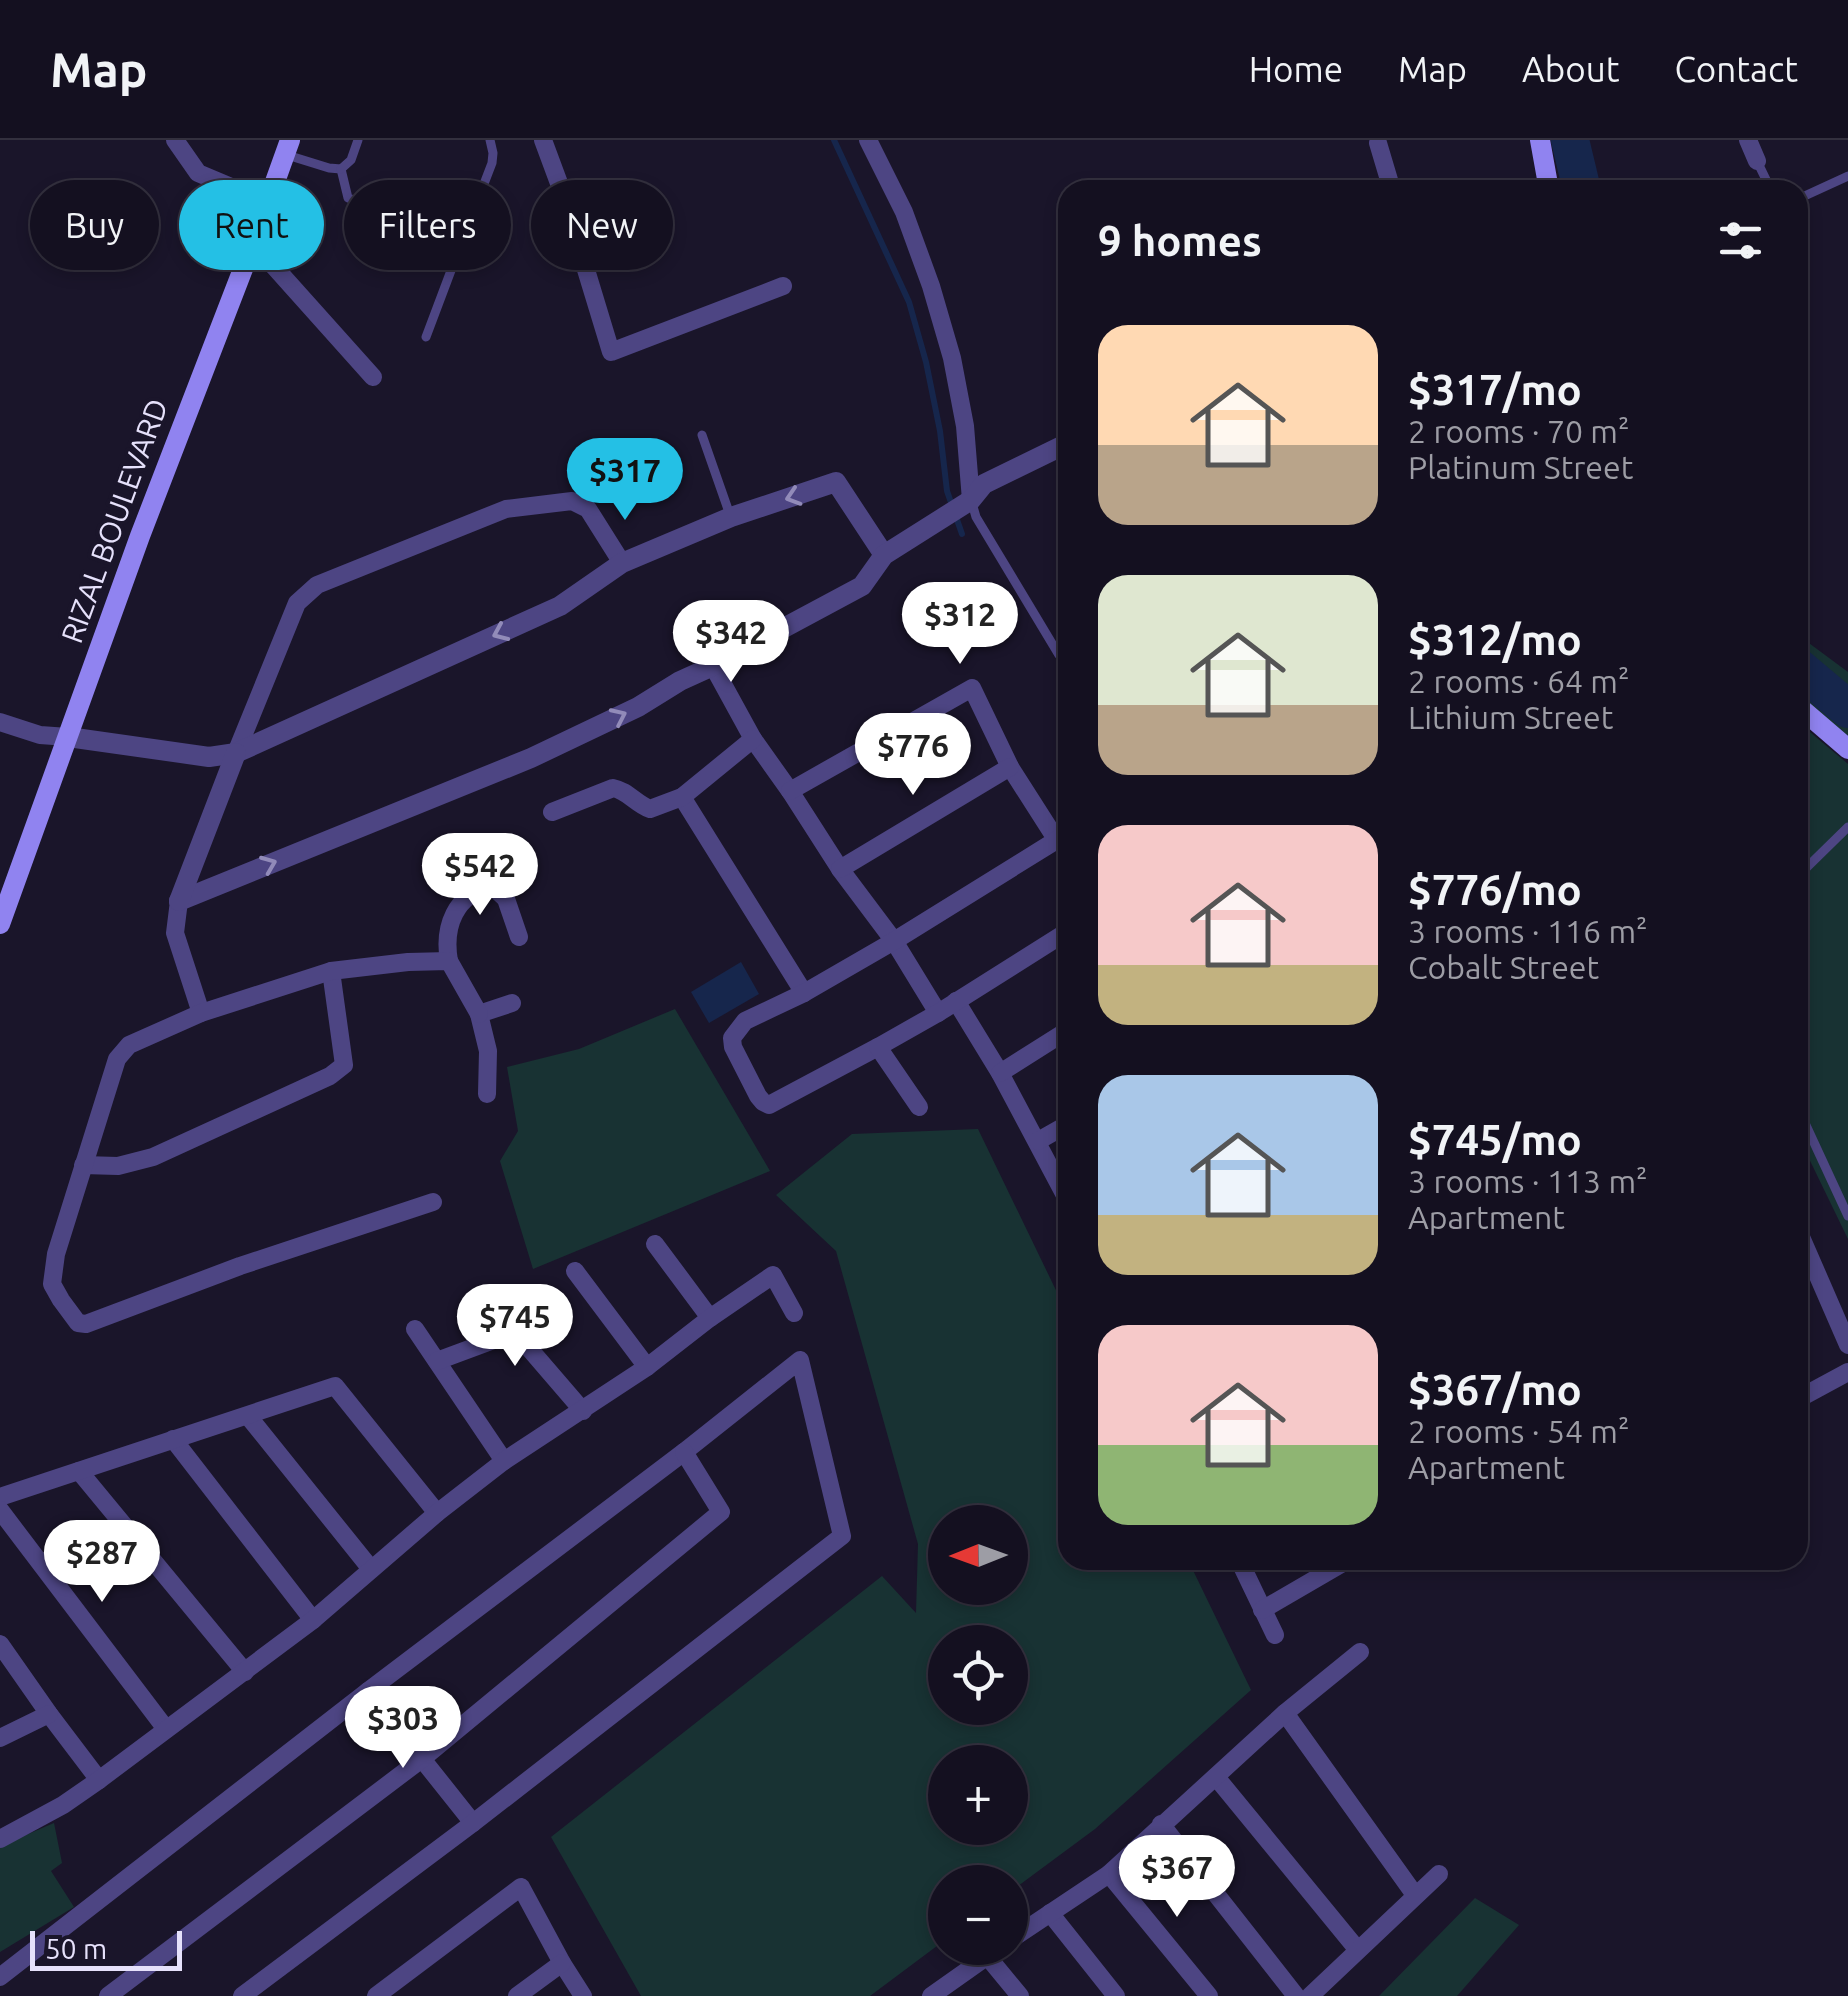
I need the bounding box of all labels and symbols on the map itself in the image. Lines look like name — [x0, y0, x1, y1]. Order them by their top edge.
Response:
street label: RIZAL BOULEVARD — [54, 394, 174, 647]
pin: $317 — [566, 438, 684, 523]
one-way arrow — [785, 485, 802, 505]
pin: $312 — [901, 582, 1019, 667]
pin: $342 — [672, 600, 790, 685]
one-way arrow — [492, 621, 510, 641]
one-way arrow — [609, 708, 627, 728]
pin: $776 — [854, 713, 972, 798]
pin: $542 — [421, 833, 539, 918]
one-way arrow — [260, 856, 277, 876]
pin: $745 — [456, 1284, 574, 1369]
north arrow — [928, 1505, 1028, 1605]
pin: $287 — [43, 1520, 161, 1605]
pin: $303 — [344, 1686, 462, 1771]
pin: $367 — [1118, 1835, 1236, 1920]
scale bar — [30, 1926, 182, 1970]

